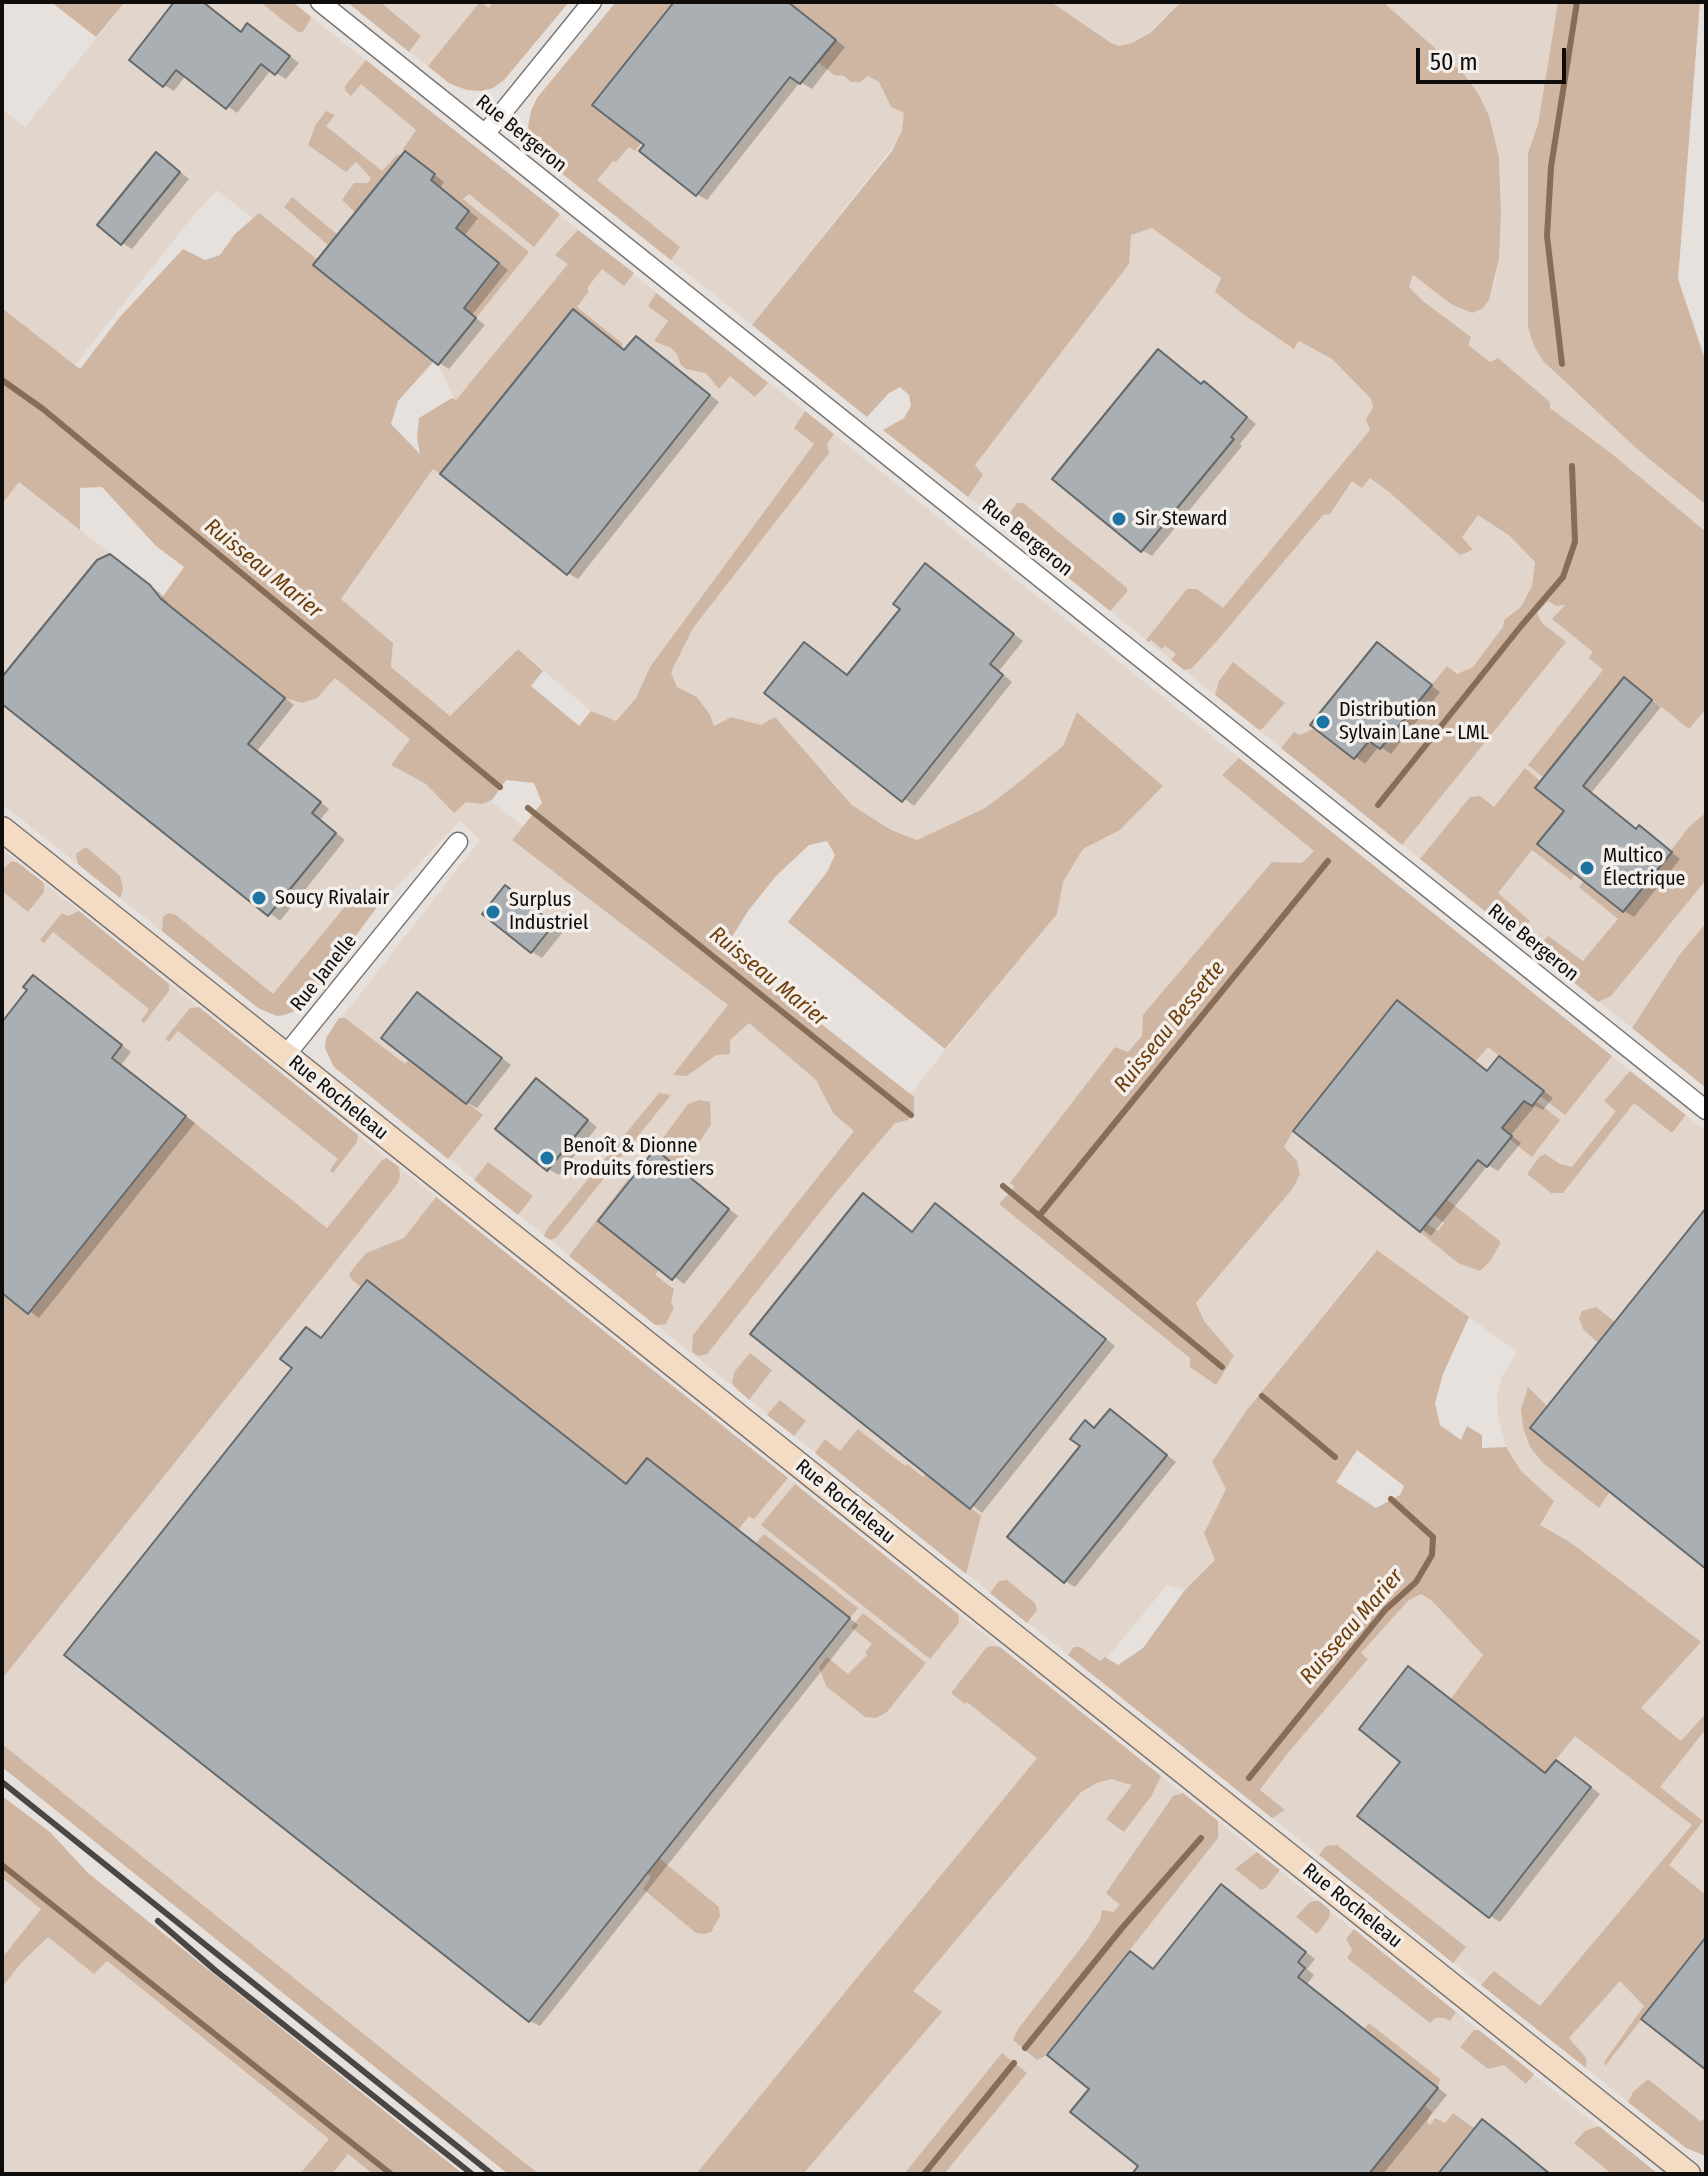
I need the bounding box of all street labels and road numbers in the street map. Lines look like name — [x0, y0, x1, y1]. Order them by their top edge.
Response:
street label: Rue Bergeron — [471, 90, 571, 178]
street label: Rue Bergeron — [977, 494, 1077, 582]
street label: Rue Bergeron — [1483, 899, 1583, 987]
street label: Rue Janelle — [286, 930, 362, 1016]
street label: Rue Rocheleau — [283, 1051, 393, 1145]
street label: Rue Rocheleau — [790, 1455, 900, 1549]
street label: Rue Rocheleau — [1297, 1859, 1407, 1953]

